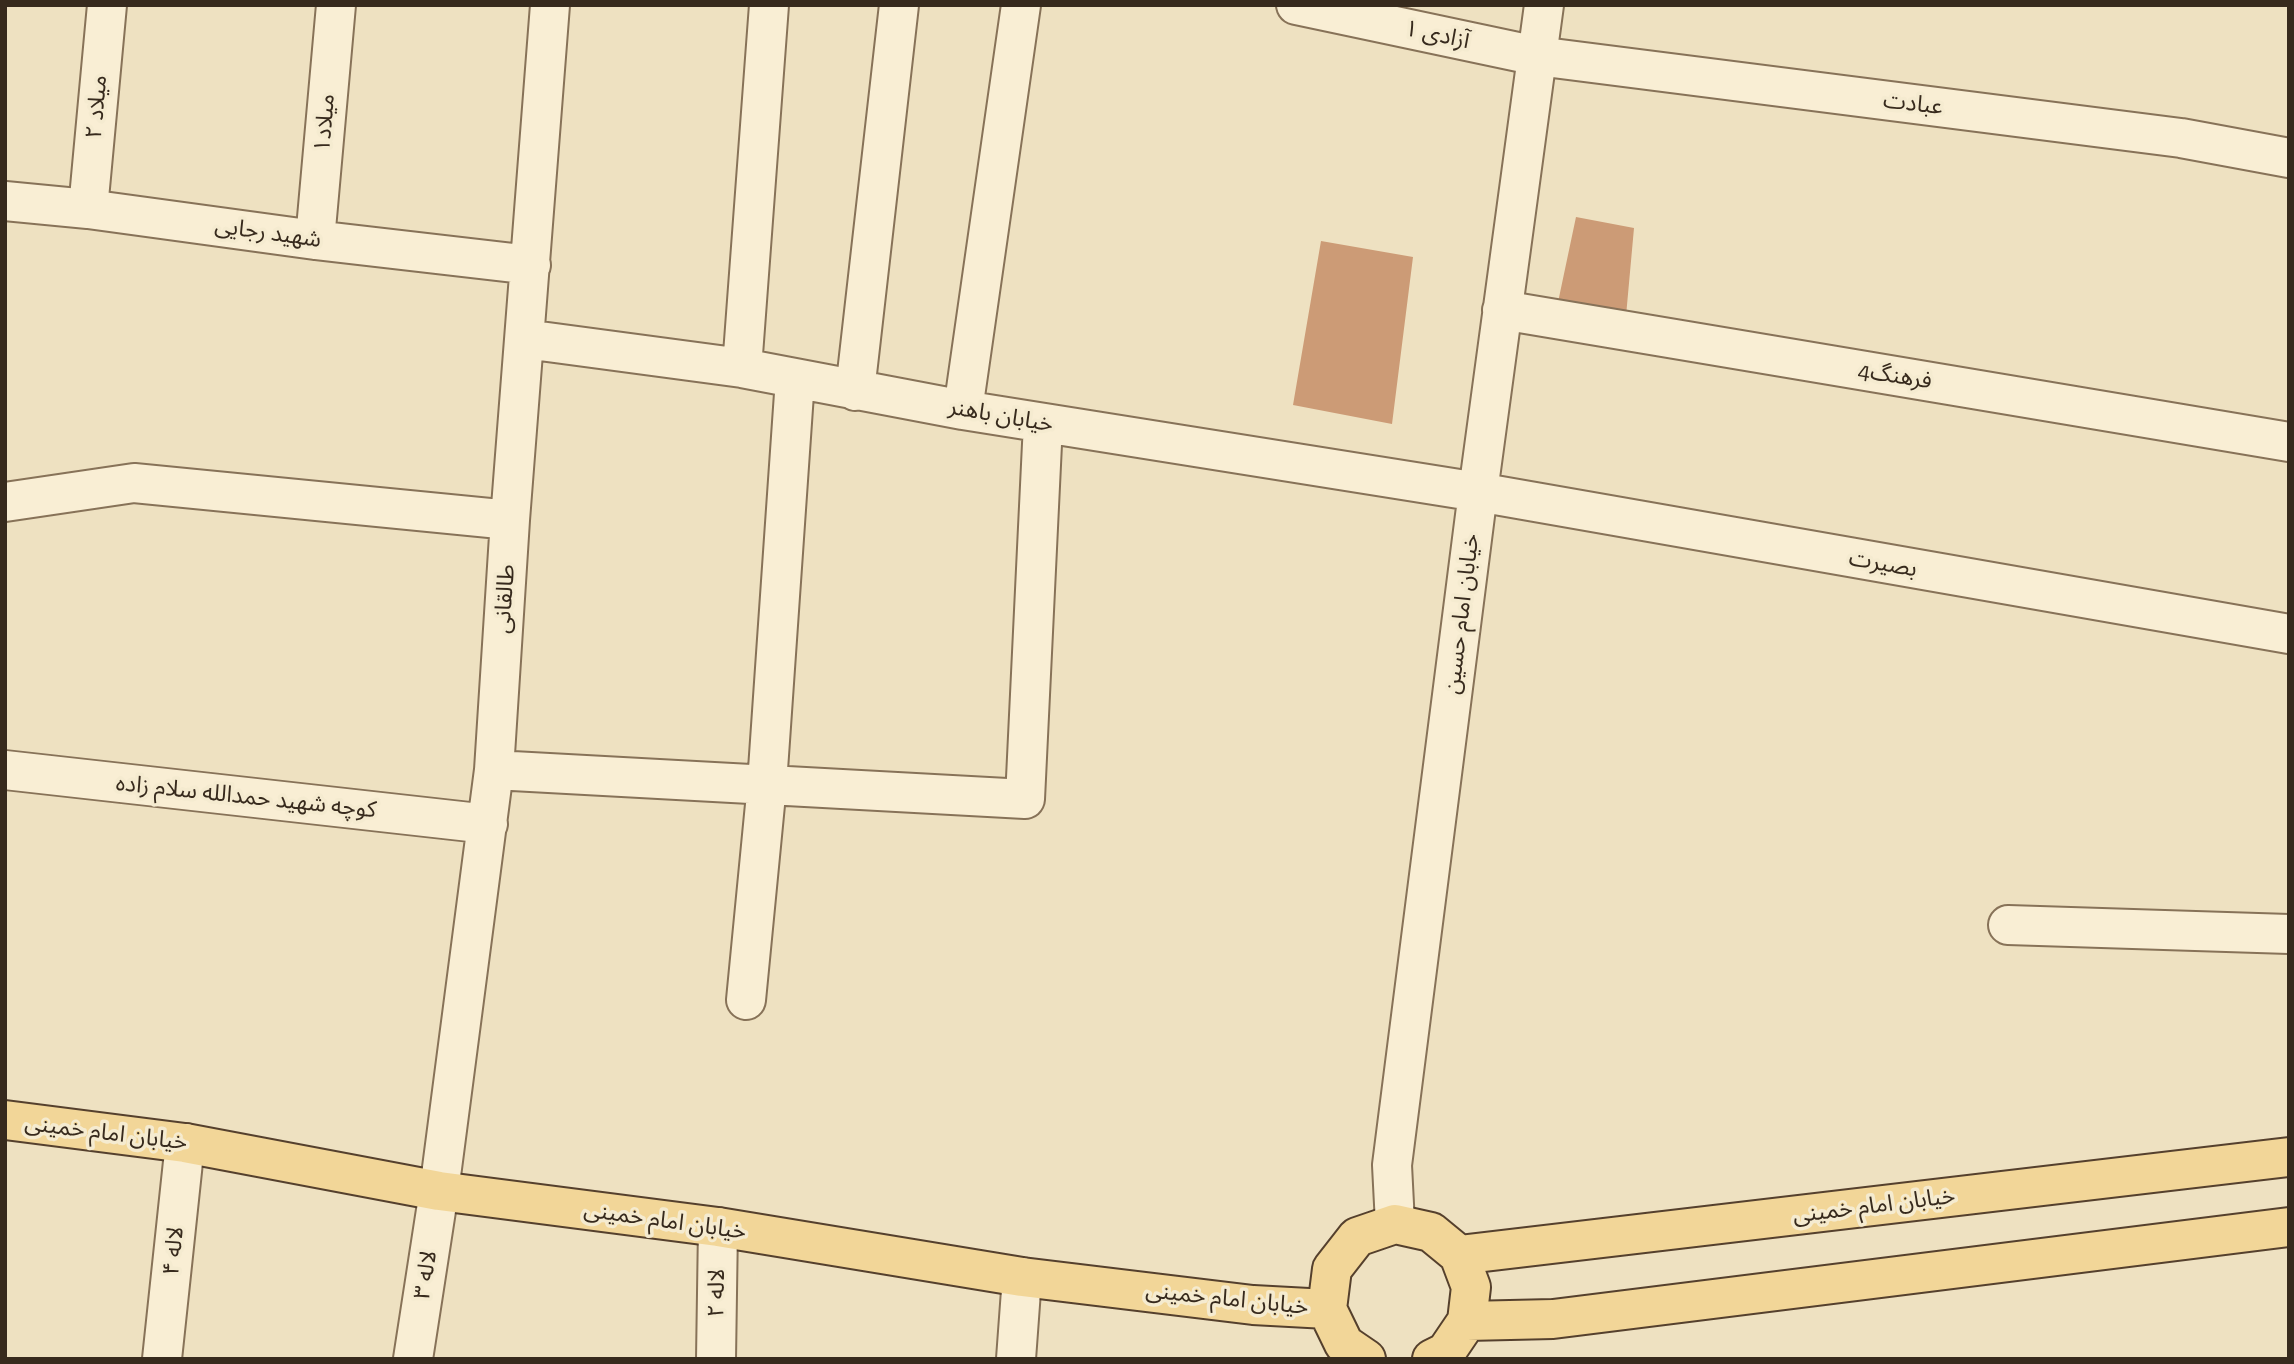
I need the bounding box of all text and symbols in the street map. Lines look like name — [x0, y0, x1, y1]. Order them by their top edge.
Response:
street label: آزادی ۱ — [1402, 15, 1472, 55]
street label: میلاد ۲ — [80, 74, 114, 140]
street label: عبادت — [1882, 87, 1944, 121]
street label: میلاد۱ — [309, 93, 341, 153]
street label: شهید رجایی — [213, 212, 323, 254]
street label: فرهنگ4 — [1856, 357, 1934, 395]
street label: خیابان باهنر — [947, 393, 1055, 439]
street label: خیابان امام حسین — [1438, 532, 1486, 696]
street label: بصیرت — [1847, 544, 1919, 584]
street label: طالقانی — [489, 563, 521, 635]
street label: کوچه شهید حمدالله سلام زاده — [114, 770, 378, 824]
street label: خیابان امام خمینی — [23, 1109, 189, 1157]
street label: خیابان امام خمینی — [1791, 1182, 1957, 1230]
street label: خیابان امام خمینی — [582, 1196, 748, 1246]
street label: لاله ۴ — [158, 1225, 190, 1277]
street label: لاله ۳ — [409, 1249, 443, 1301]
street label: لاله ۲ — [703, 1268, 731, 1318]
street label: خیابان امام خمینی — [1144, 1277, 1310, 1321]

